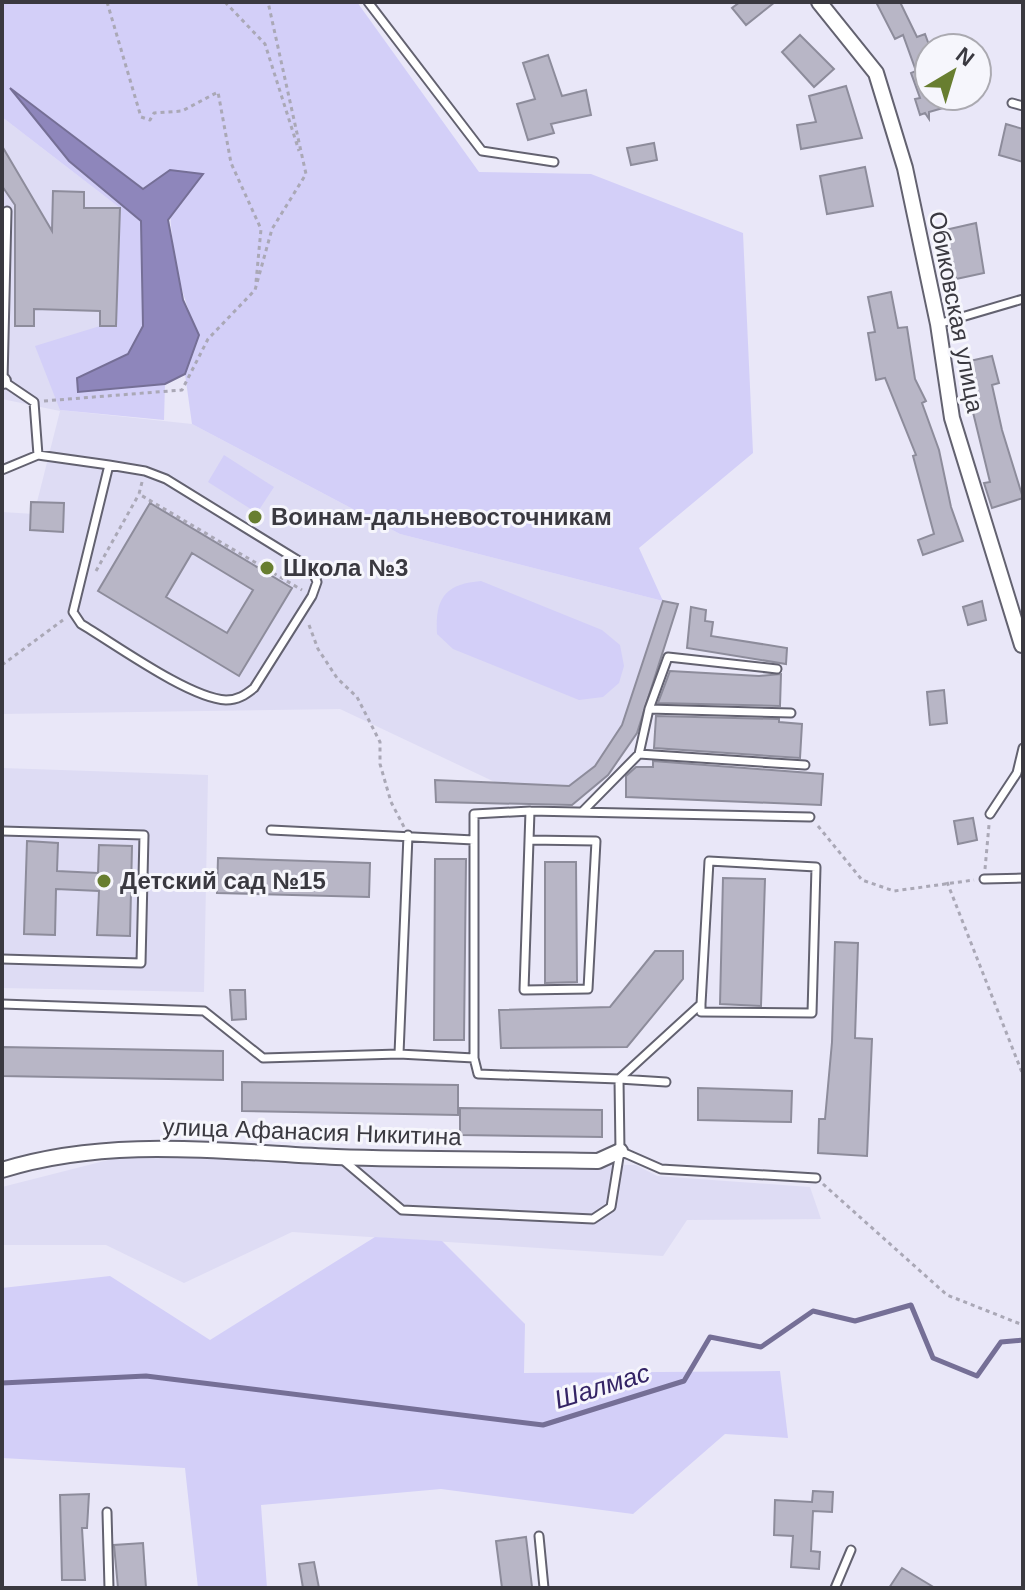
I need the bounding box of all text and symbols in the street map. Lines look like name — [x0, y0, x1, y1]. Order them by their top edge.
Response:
north arrow — [913, 32, 993, 112]
text: N — [951, 42, 979, 71]
street label: Обиковская улица — [924, 209, 989, 415]
place label: Воинам-дальневосточникам — [271, 503, 612, 530]
marker: Воинам-дальневосточникам — [246, 508, 264, 526]
place label: Школа №3 — [283, 554, 408, 581]
marker: Школа №3 — [258, 559, 276, 577]
place label: Детский сад №15 — [120, 867, 326, 894]
marker: Детский сад №15 — [95, 872, 113, 890]
street label: улица Афанасия Никитина — [162, 1113, 463, 1150]
water label: Шалмас — [551, 1357, 653, 1415]

